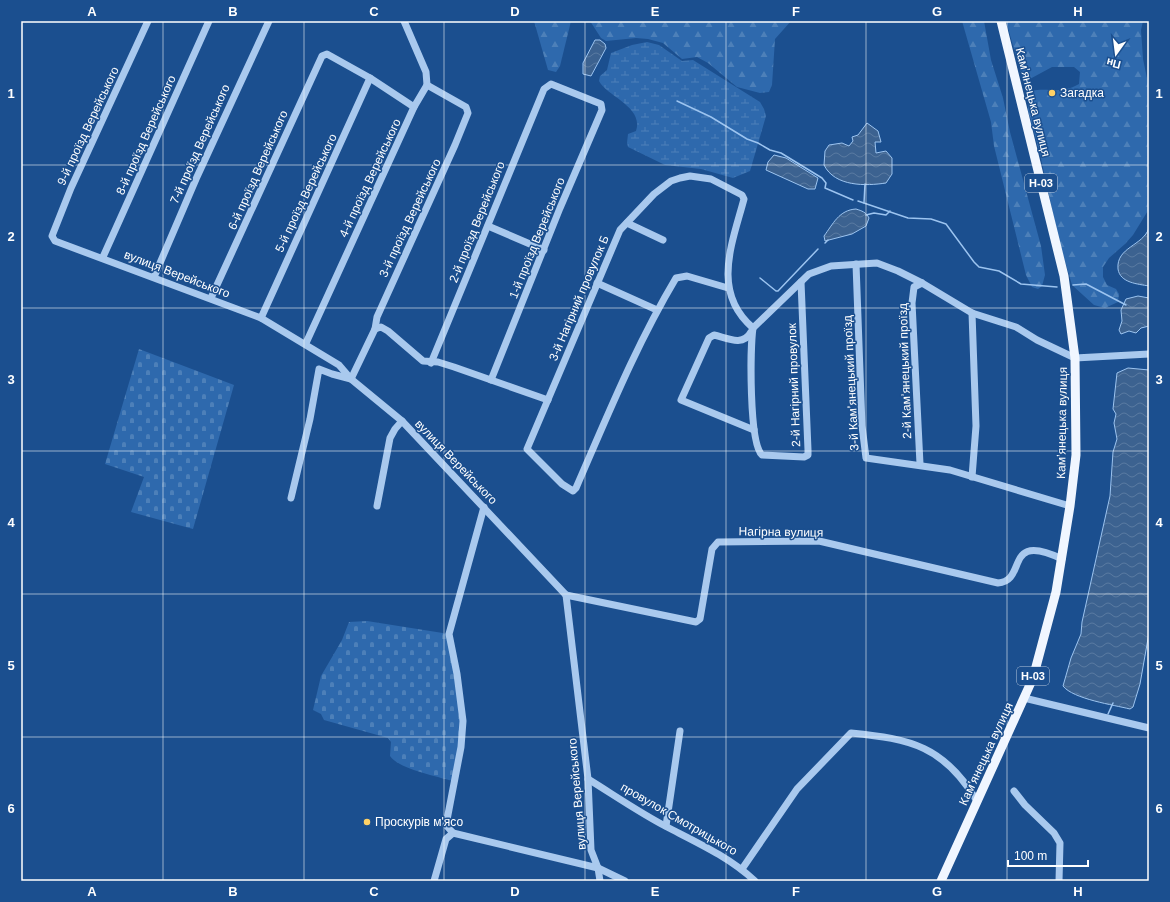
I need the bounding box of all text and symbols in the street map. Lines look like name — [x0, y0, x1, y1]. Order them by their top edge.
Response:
text: A — [87, 4, 97, 19]
text: B — [228, 4, 238, 19]
text: C — [369, 4, 379, 19]
text: D — [510, 4, 520, 19]
text: E — [651, 4, 660, 19]
text: F — [792, 4, 800, 19]
text: G — [932, 4, 942, 19]
text: H — [1073, 4, 1083, 19]
north arrow — [1096, 34, 1136, 74]
street label: Камʼянецька вулиця — [1013, 46, 1053, 158]
text: Пн — [1105, 56, 1122, 71]
street label: 9-й проїзд Верейського — [54, 64, 122, 188]
street label: 8-й проїзд Верейського — [113, 73, 179, 197]
street label: 7-й проїзд Верейського — [167, 82, 233, 206]
text: 1 — [7, 86, 15, 101]
place label: Загадка — [1060, 86, 1104, 100]
text: 1 — [1155, 86, 1163, 101]
marker: Загадка — [1047, 88, 1057, 98]
street label: 6-й проїзд Верейського — [225, 108, 291, 232]
street label: 4-й проїзд Верейського — [336, 116, 404, 240]
street label: 5-й проїзд Верейського — [272, 131, 340, 255]
street label: 3-й проїзд Верейського — [376, 156, 444, 280]
street label: 2-й проїзд Верейського — [446, 159, 508, 285]
road number: Н-03 — [1025, 174, 1057, 192]
street label: 1-й проїзд Верейського — [506, 175, 568, 301]
text: 2 — [7, 229, 15, 244]
text: 2 — [1155, 229, 1163, 244]
street label: 3-й Нагірний провулок Б — [546, 233, 612, 363]
street label: вулиця Верейського — [122, 247, 232, 301]
street label: 2-й Камʼянецький проїзд — [896, 303, 914, 439]
street label: 3-й Камʼянецький проїзд — [840, 315, 862, 451]
street label: 2-й Нагірний провулок — [785, 322, 803, 447]
street label: Камʼянецька вулиця — [1054, 367, 1070, 479]
text: 3 — [7, 372, 15, 387]
text: 3 — [1155, 372, 1163, 387]
street label: вулиця Верейського — [412, 417, 500, 507]
text: 4 — [7, 515, 15, 530]
text: 4 — [1155, 515, 1163, 530]
street label: Нагірна вулиця — [739, 524, 823, 540]
text: 5 — [7, 658, 15, 673]
text: 5 — [1155, 658, 1163, 673]
road number: Н-03 — [1017, 667, 1049, 685]
street label: Камʼянецька вулиця — [956, 700, 1016, 808]
street label: вулиця Верейського — [565, 737, 589, 850]
street label: провулок Смотрицького — [618, 780, 740, 858]
text: 6 — [7, 801, 15, 816]
text: 6 — [1155, 801, 1163, 816]
place label: Проскурів м'ясо — [375, 815, 463, 829]
marker: Проскурів м'ясо — [362, 817, 372, 827]
scale bar — [1008, 842, 1088, 868]
text: 100 m — [1014, 849, 1047, 863]
text: A — [87, 884, 97, 899]
text: B — [228, 884, 238, 899]
text: C — [369, 884, 379, 899]
text: D — [510, 884, 520, 899]
text: E — [651, 884, 660, 899]
text: F — [792, 884, 800, 899]
text: G — [932, 884, 942, 899]
text: H — [1073, 884, 1083, 899]

